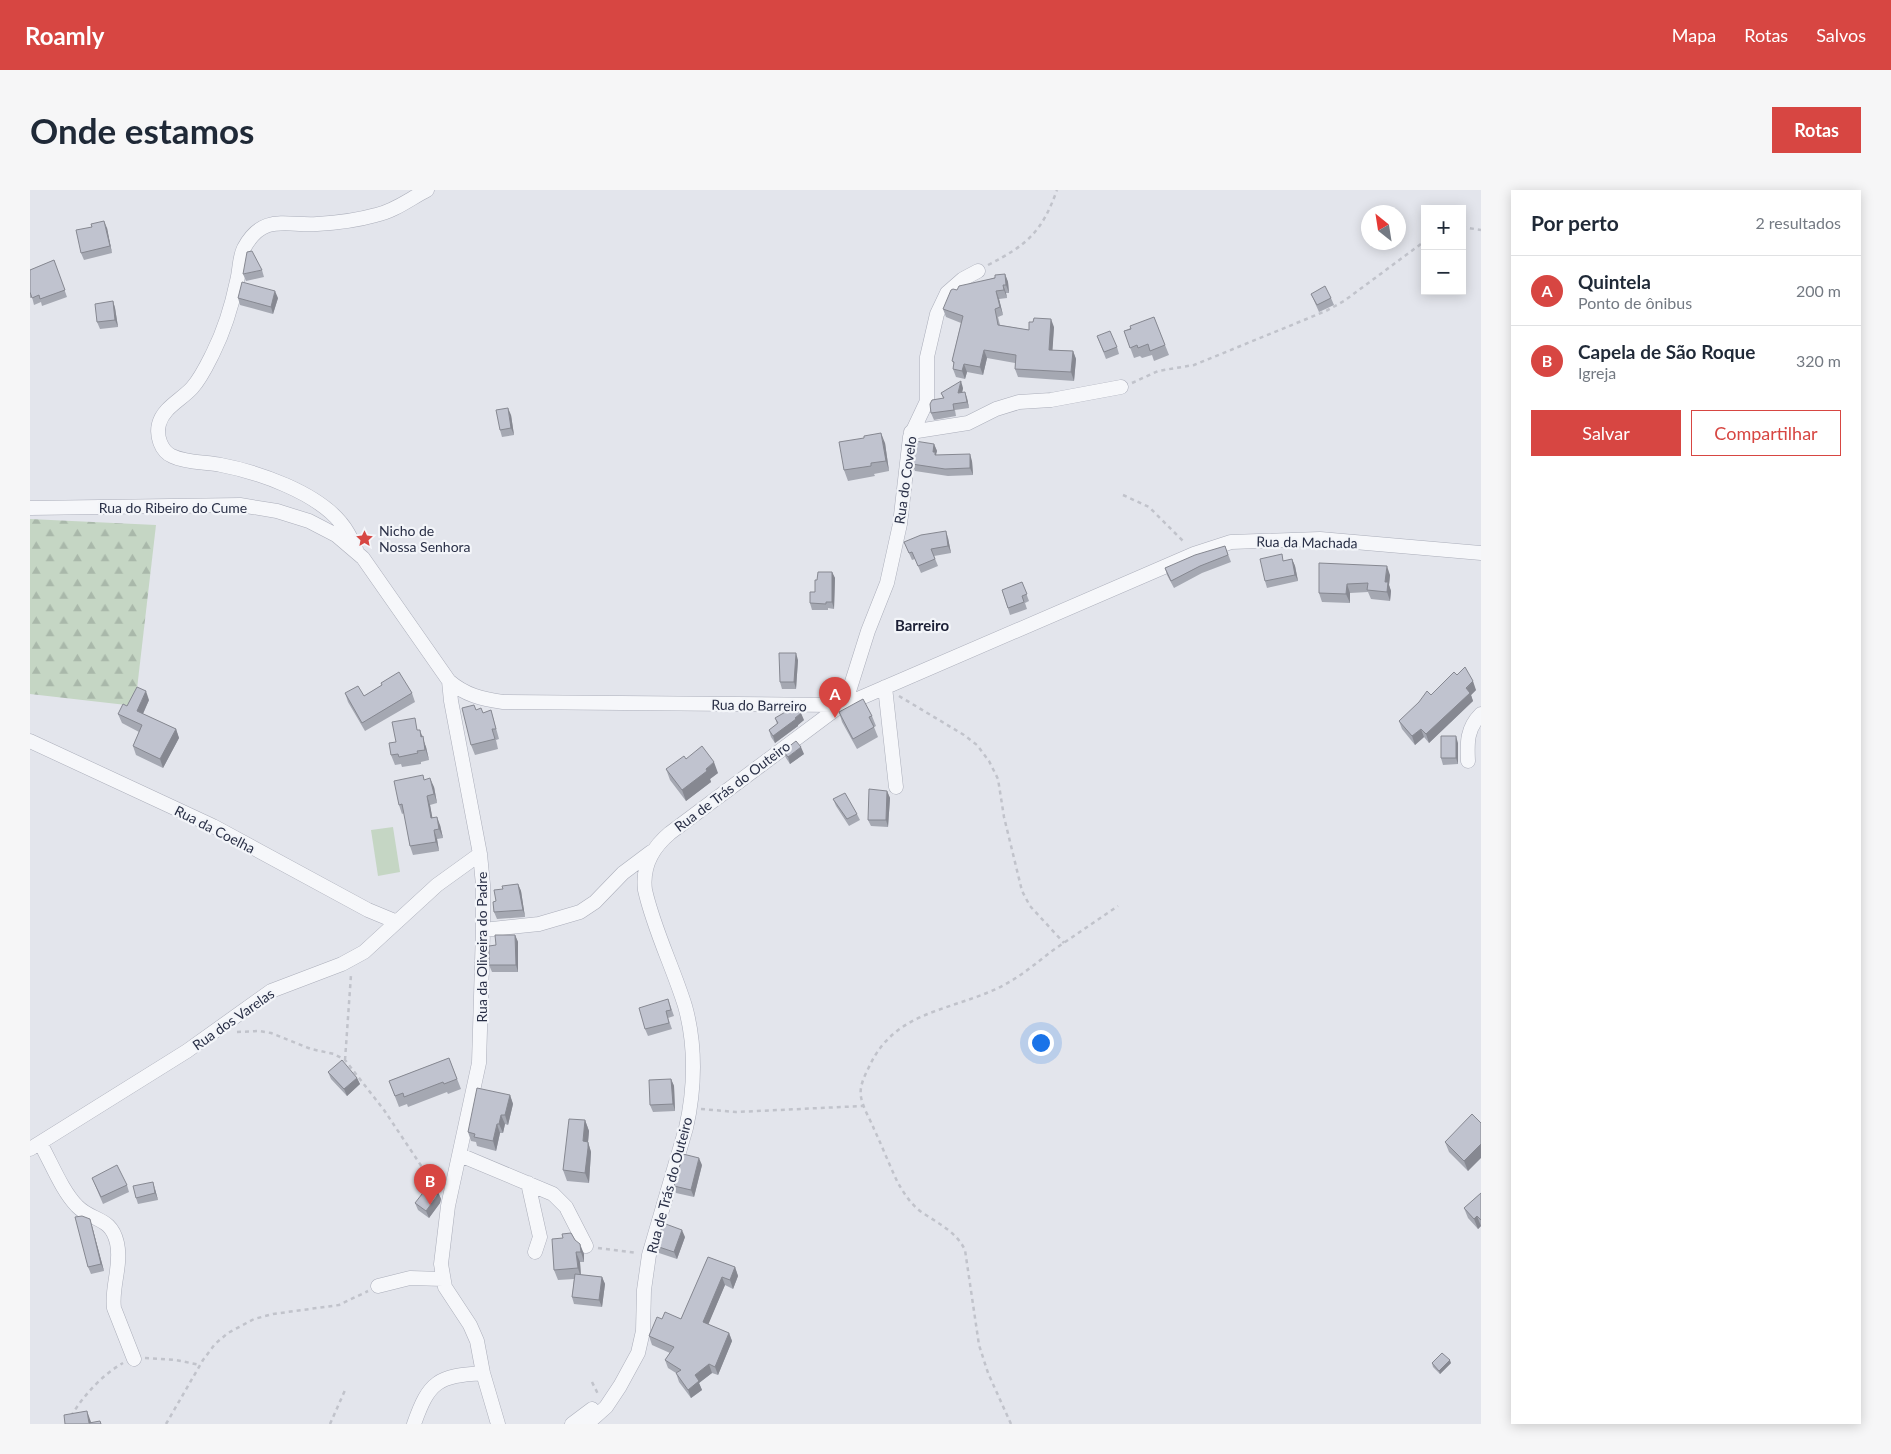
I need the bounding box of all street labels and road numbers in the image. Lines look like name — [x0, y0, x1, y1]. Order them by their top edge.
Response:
street label: Rua do Covelo — [890, 435, 920, 525]
street label: Rua do Ribeiro do Cume — [99, 499, 247, 516]
street label: Rua da Machada — [1256, 533, 1358, 551]
street label: Rua do Barreiro — [711, 696, 807, 714]
street label: Rua de Trás do Outeiro — [671, 737, 793, 835]
street label: Rua da Coelha — [172, 801, 258, 857]
street label: Rua da Oliveira do Padre — [473, 872, 490, 1022]
street label: Rua dos Varelas — [189, 985, 277, 1053]
street label: Rua de Trás do Outeiro — [643, 1115, 695, 1255]

